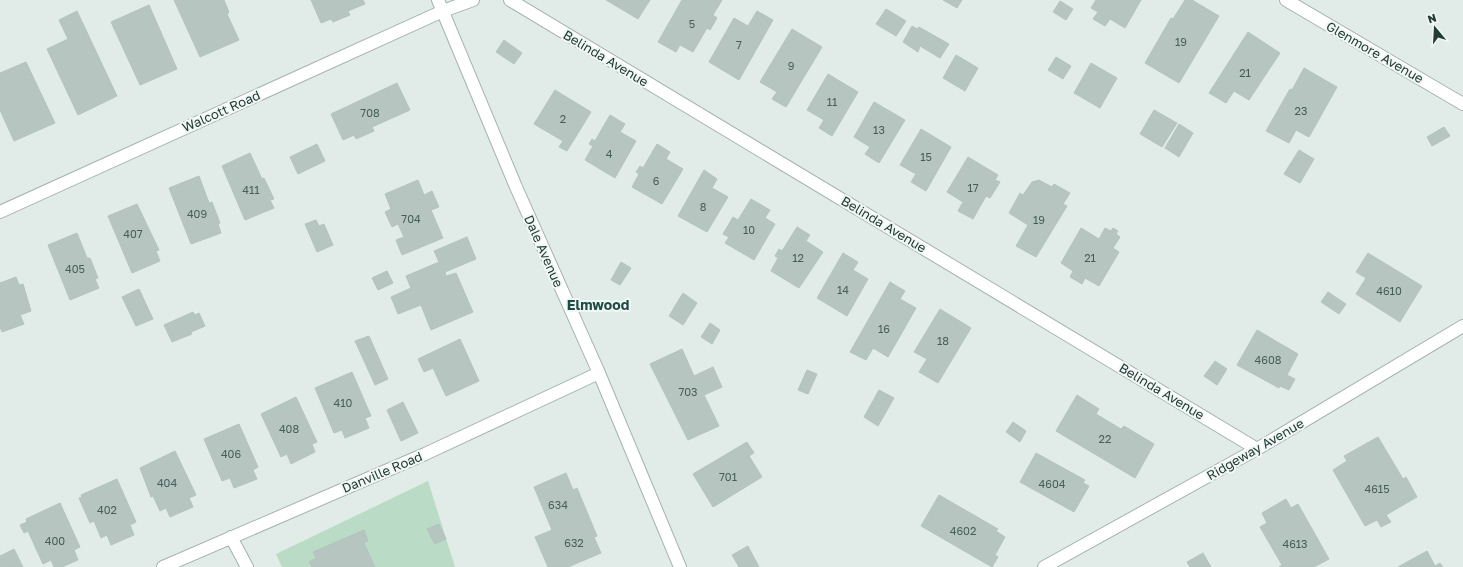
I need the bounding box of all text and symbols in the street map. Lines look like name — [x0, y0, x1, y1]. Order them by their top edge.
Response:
north arrow — [1415, 8, 1455, 48]
text: N — [1426, 11, 1438, 25]
house number: 5 — [689, 17, 695, 30]
street label: Glenmore Avenue — [1324, 18, 1426, 86]
street label: Belinda Avenue — [561, 26, 651, 90]
house number: 19 — [1175, 35, 1187, 48]
house number: 7 — [736, 38, 742, 51]
house number: 9 — [788, 59, 794, 72]
house number: 21 — [1239, 66, 1251, 79]
street label: Walcott Road — [180, 87, 262, 135]
house number: 11 — [827, 95, 837, 108]
house number: 23 — [1295, 104, 1307, 117]
house number: 708 — [360, 106, 380, 119]
house number: 2 — [560, 112, 566, 125]
house number: 13 — [873, 123, 885, 136]
house number: 4 — [606, 147, 613, 160]
house number: 15 — [920, 150, 932, 163]
house number: 6 — [653, 174, 660, 187]
house number: 17 — [967, 181, 979, 194]
house number: 411 — [242, 183, 260, 196]
street label: Belinda Avenue — [839, 192, 929, 256]
house number: 8 — [700, 200, 707, 213]
house number: 409 — [187, 207, 207, 220]
house number: 704 — [401, 212, 421, 225]
street label: Dale Avenue — [521, 213, 567, 289]
house number: 19 — [1033, 213, 1045, 226]
house number: 10 — [743, 223, 755, 236]
house number: 407 — [123, 227, 143, 240]
house number: 12 — [792, 251, 804, 264]
house number: 21 — [1084, 251, 1096, 264]
house number: 405 — [65, 262, 85, 275]
house number: 14 — [837, 283, 849, 296]
house number: 4610 — [1376, 284, 1402, 297]
district label: Elmwood — [567, 296, 629, 313]
house number: 16 — [878, 322, 890, 335]
house number: 18 — [937, 334, 949, 347]
house number: 4608 — [1255, 353, 1282, 366]
street label: Belinda Avenue — [1117, 359, 1207, 423]
house number: 703 — [678, 385, 698, 398]
house number: 410 — [334, 396, 353, 409]
street label: Ridgeway Avenue — [1204, 415, 1306, 483]
house number: 408 — [279, 422, 299, 435]
house number: 22 — [1099, 432, 1111, 445]
house number: 406 — [221, 447, 241, 460]
street label: Danville Road — [339, 448, 425, 496]
house number: 701 — [719, 470, 737, 483]
house number: 404 — [157, 476, 177, 489]
house number: 4604 — [1039, 477, 1066, 490]
house number: 4615 — [1364, 482, 1390, 495]
house number: 634 — [548, 498, 568, 511]
house number: 402 — [97, 503, 117, 516]
house number: 4602 — [950, 524, 976, 537]
house number: 400 — [45, 534, 65, 547]
house number: 632 — [564, 536, 584, 549]
house number: 4613 — [1282, 537, 1308, 550]

